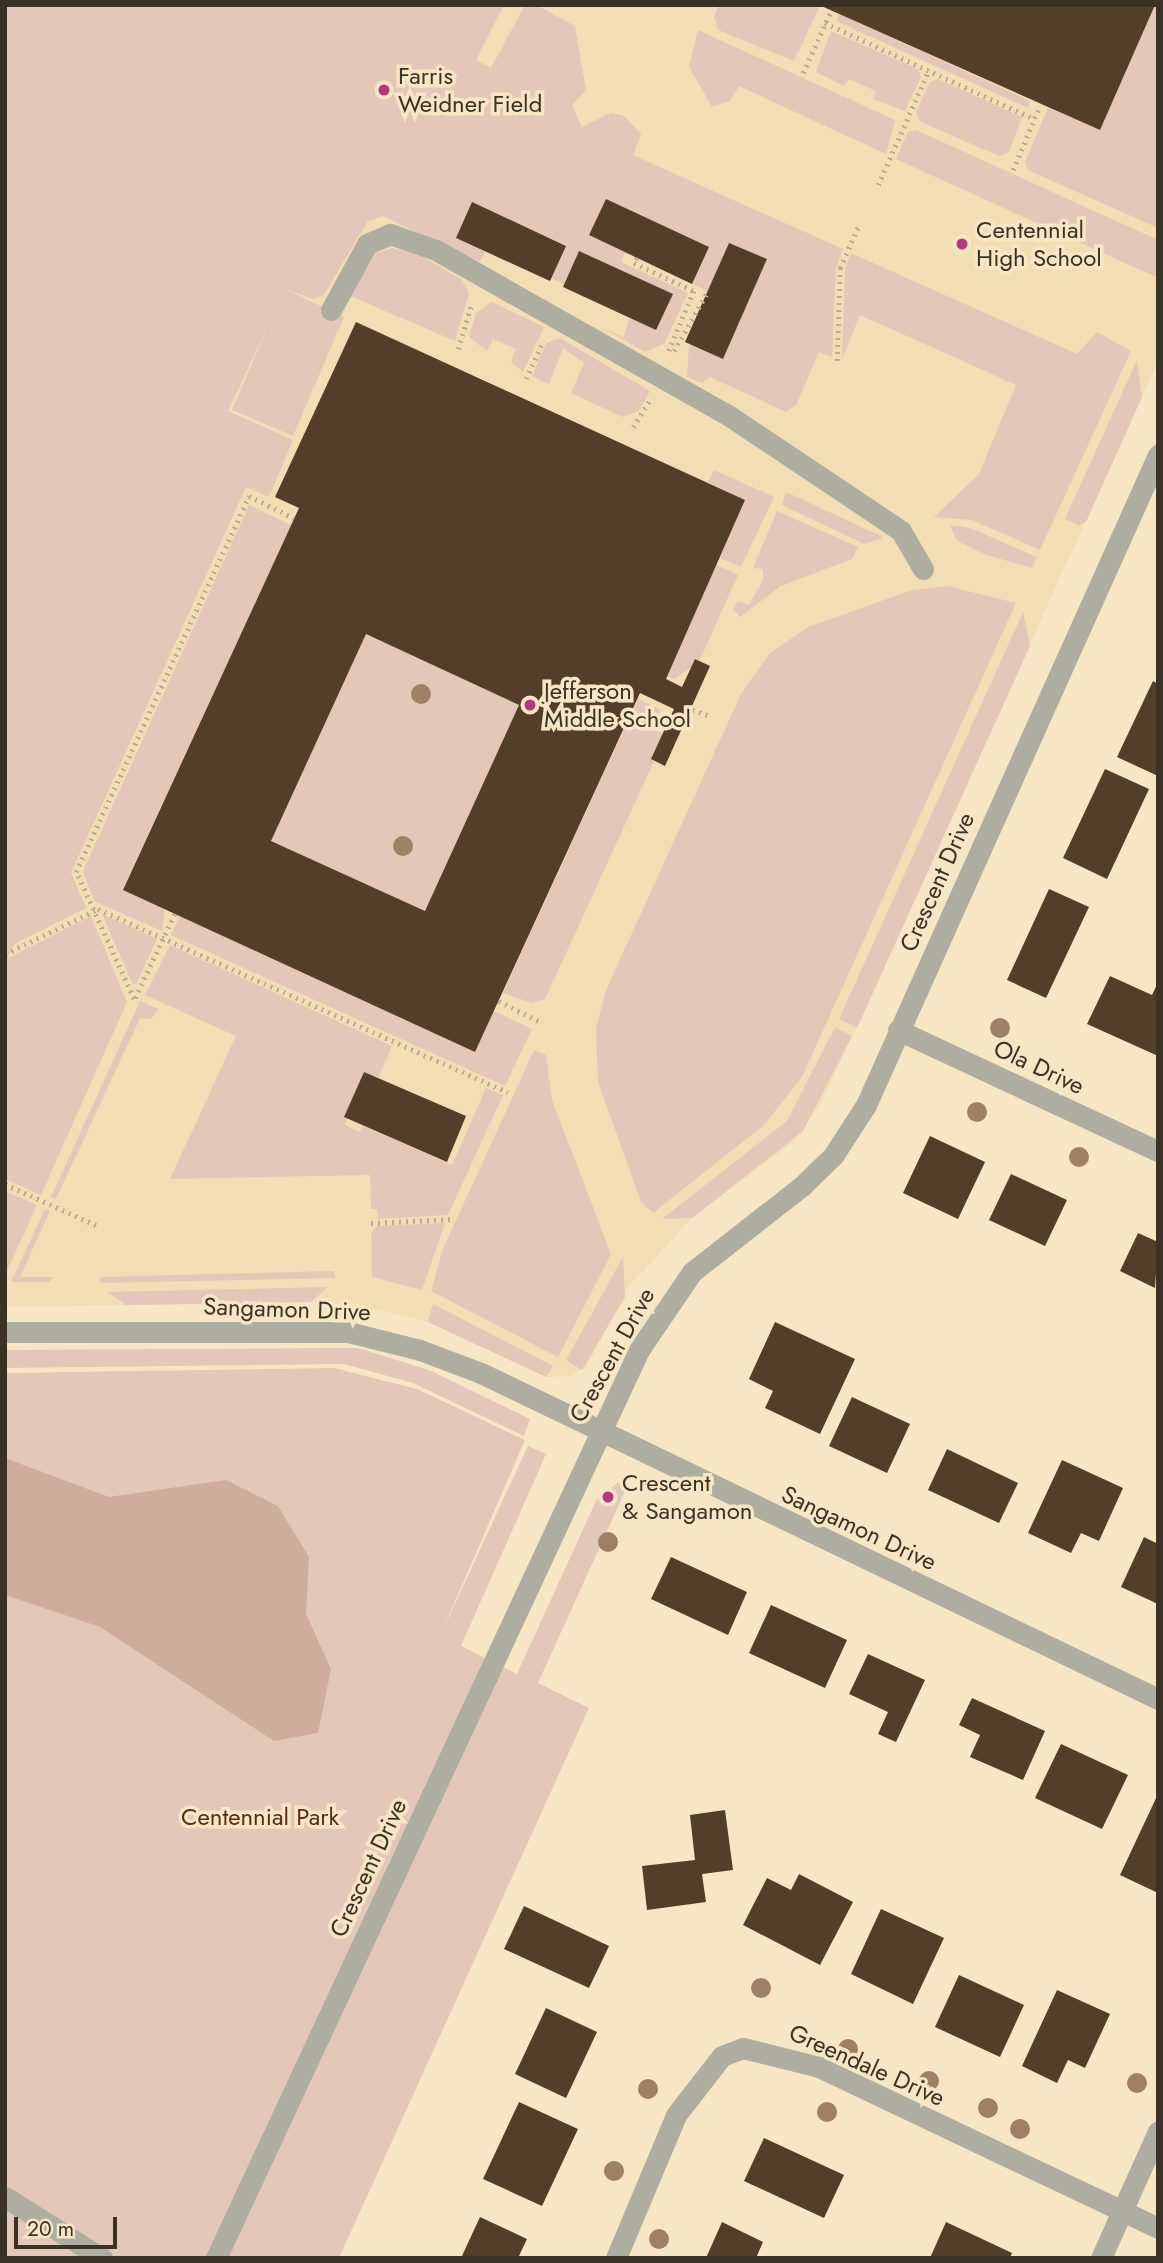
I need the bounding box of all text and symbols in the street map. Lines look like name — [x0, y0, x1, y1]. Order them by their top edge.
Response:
place label: Farris Weidner Field — [398, 62, 542, 118]
marker: Farris Weidner Field — [376, 82, 392, 98]
place label: Centennial High School — [976, 216, 1102, 272]
marker: Centennial High School — [954, 236, 970, 252]
place label: Jefferson Middle School — [544, 677, 691, 733]
marker: Jefferson Middle School — [522, 697, 538, 713]
street label: Crescent Drive — [894, 808, 980, 956]
street label: Ola Drive — [989, 1034, 1089, 1100]
street label: Crescent Drive — [563, 1283, 661, 1427]
street label: Sangamon Drive — [203, 1292, 371, 1326]
place label: Crescent & Sangamon — [622, 1469, 752, 1525]
street label: Sangamon Drive — [777, 1480, 941, 1576]
marker: Crescent & Sangamon — [600, 1489, 616, 1505]
street label: Crescent Drive — [323, 1794, 413, 1942]
park label: Centennial Park — [181, 1803, 339, 1831]
street label: Greendale Drive — [785, 2018, 949, 2112]
scale bar — [18, 2204, 121, 2248]
text: 20 m — [27, 2214, 74, 2244]

